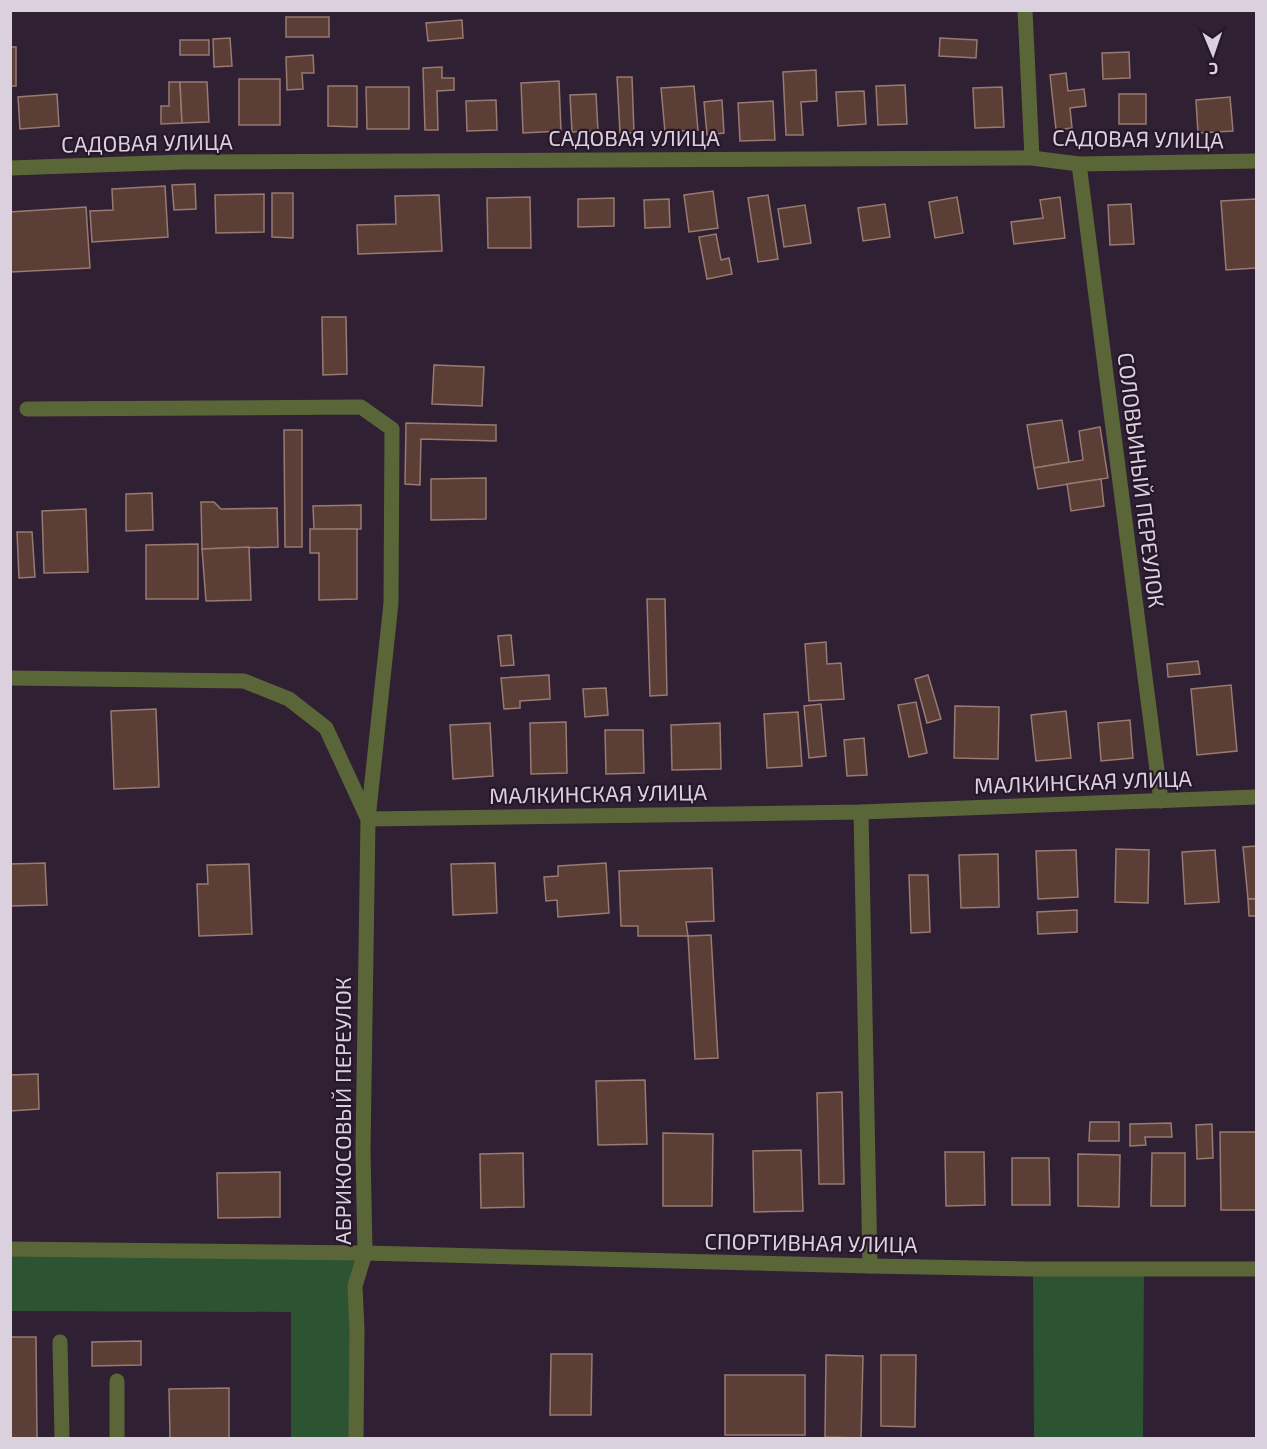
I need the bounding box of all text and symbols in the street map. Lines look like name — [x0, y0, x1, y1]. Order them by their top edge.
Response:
north arrow — [1183, 24, 1243, 84]
text: С — [1209, 60, 1219, 79]
street label: САДОВАЯ УЛИЦА — [548, 124, 720, 150]
street label: САДОВАЯ УЛИЦА — [1052, 124, 1224, 153]
street label: САДОВАЯ УЛИЦА — [61, 127, 233, 156]
street label: СОЛОВЬИНЫЙ ПЕРЕУЛОК — [1113, 351, 1171, 609]
street label: МАЛКИНСКАЯ УЛИЦА — [974, 764, 1193, 798]
street label: МАЛКИНСКАЯ УЛИЦА — [489, 778, 708, 808]
street label: АБРИКОСОВЫЙ ПЕРЕУЛОК — [329, 977, 355, 1245]
street label: СПОРТИВНАЯ УЛИЦА — [704, 1227, 918, 1257]

